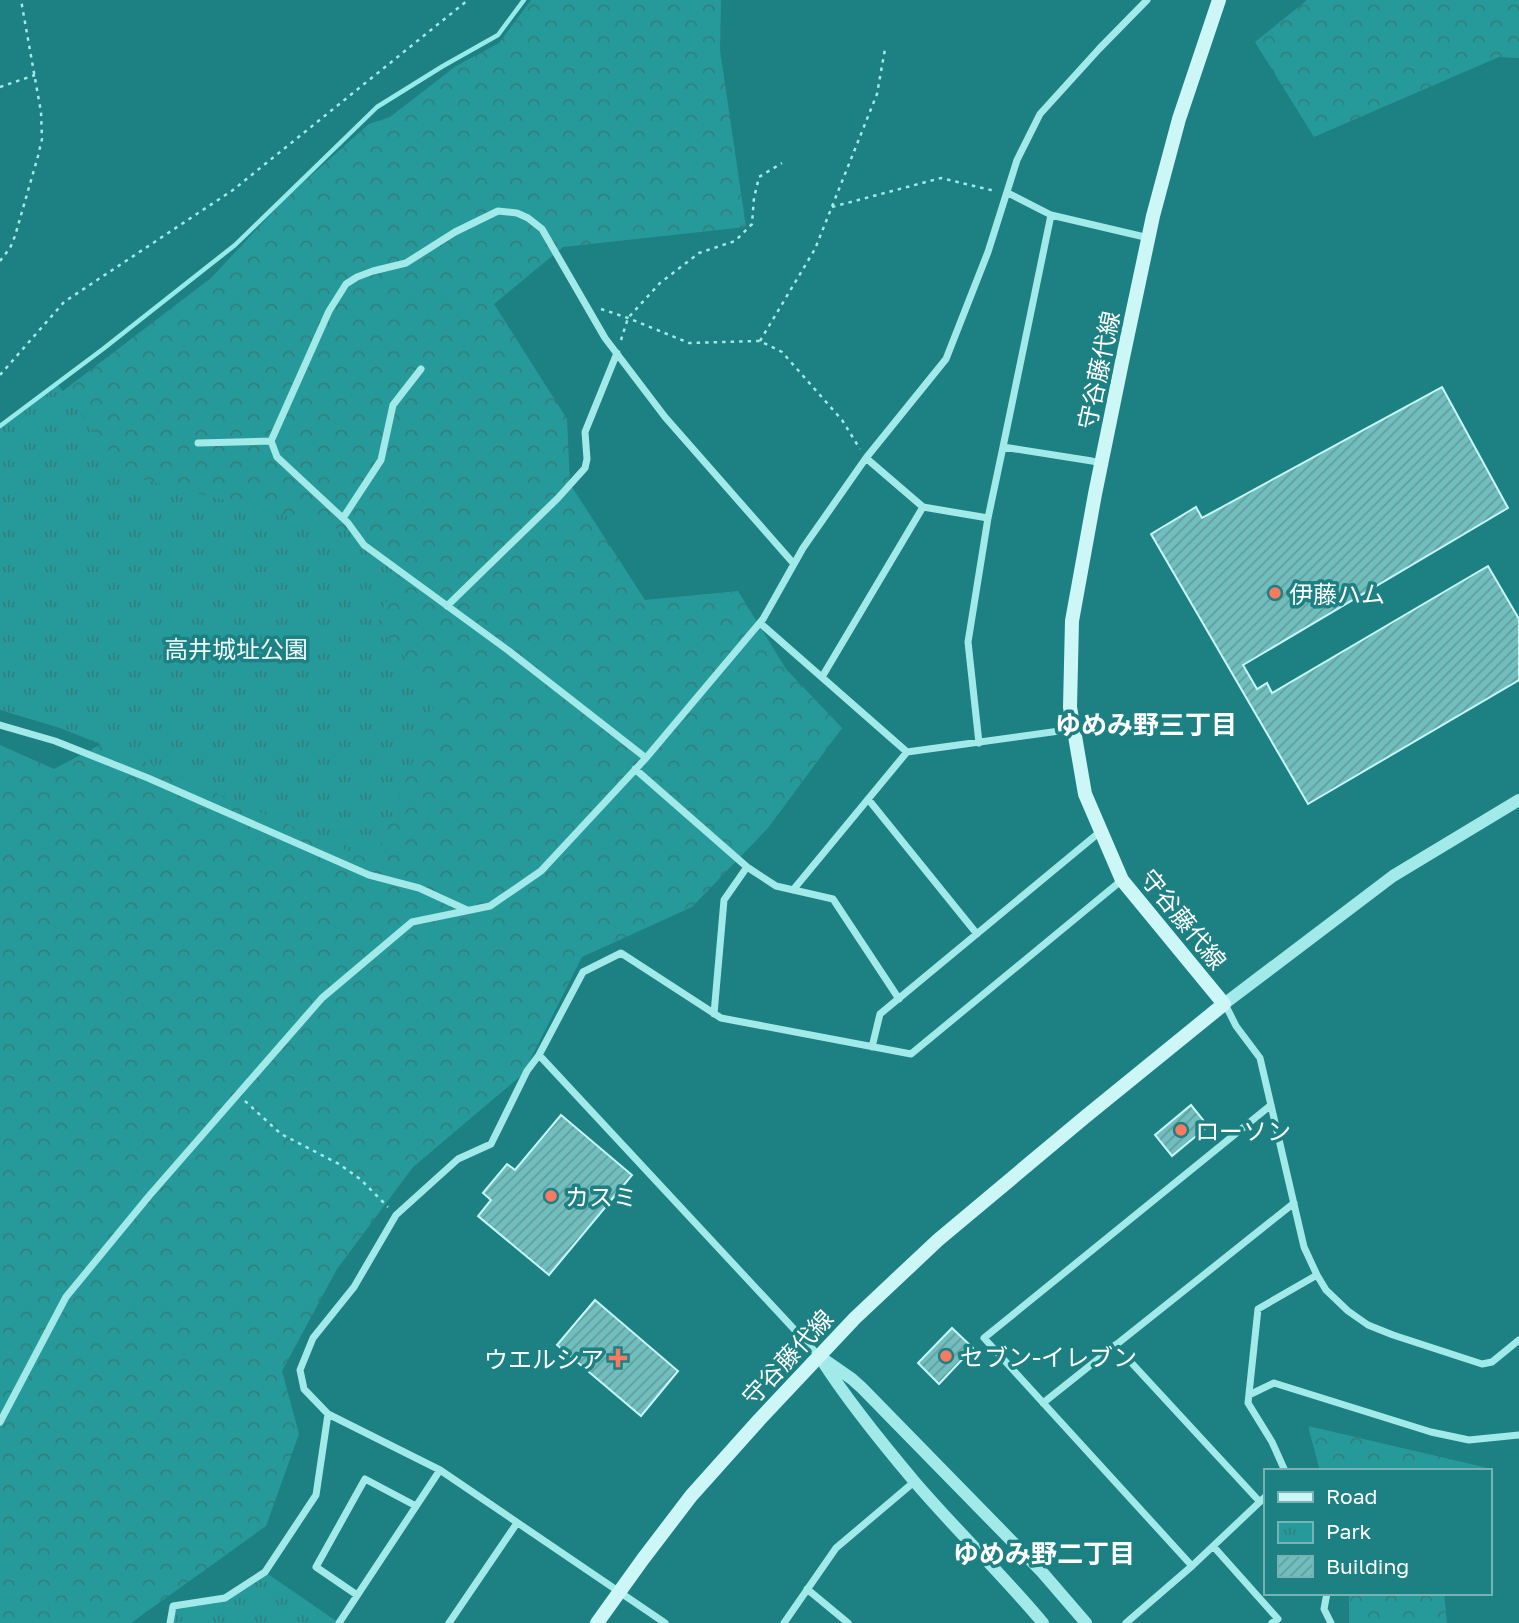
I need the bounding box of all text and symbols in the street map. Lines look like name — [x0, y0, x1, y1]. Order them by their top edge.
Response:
street label: 守谷藤代線 — [1071, 308, 1125, 432]
place label: 伊藤ハム — [1289, 579, 1385, 608]
marker: 伊藤ハム — [1267, 585, 1283, 601]
park label: 高井城址公園 — [164, 634, 308, 663]
district label: ゆめみ野三丁目 — [1055, 709, 1237, 740]
street label: 守谷藤代線 — [1135, 863, 1233, 975]
place label: ローソン — [1195, 1116, 1291, 1145]
marker: ローソン — [1173, 1122, 1189, 1138]
place label: カスミ — [565, 1182, 637, 1211]
marker: カスミ — [543, 1188, 559, 1204]
street label: 守谷藤代線 — [735, 1303, 839, 1411]
place label: セブン-イレブン — [960, 1342, 1137, 1371]
place label: ウエルシア — [484, 1344, 604, 1373]
marker: セブン-イレブン — [938, 1348, 954, 1364]
marker: ウエルシア — [610, 1350, 626, 1366]
legend — [1264, 1469, 1491, 1595]
text: Road — [1326, 1483, 1377, 1509]
text: Park — [1326, 1518, 1372, 1544]
district label: ゆめみ野二丁目 — [953, 1538, 1135, 1569]
text: Building — [1326, 1553, 1409, 1579]

